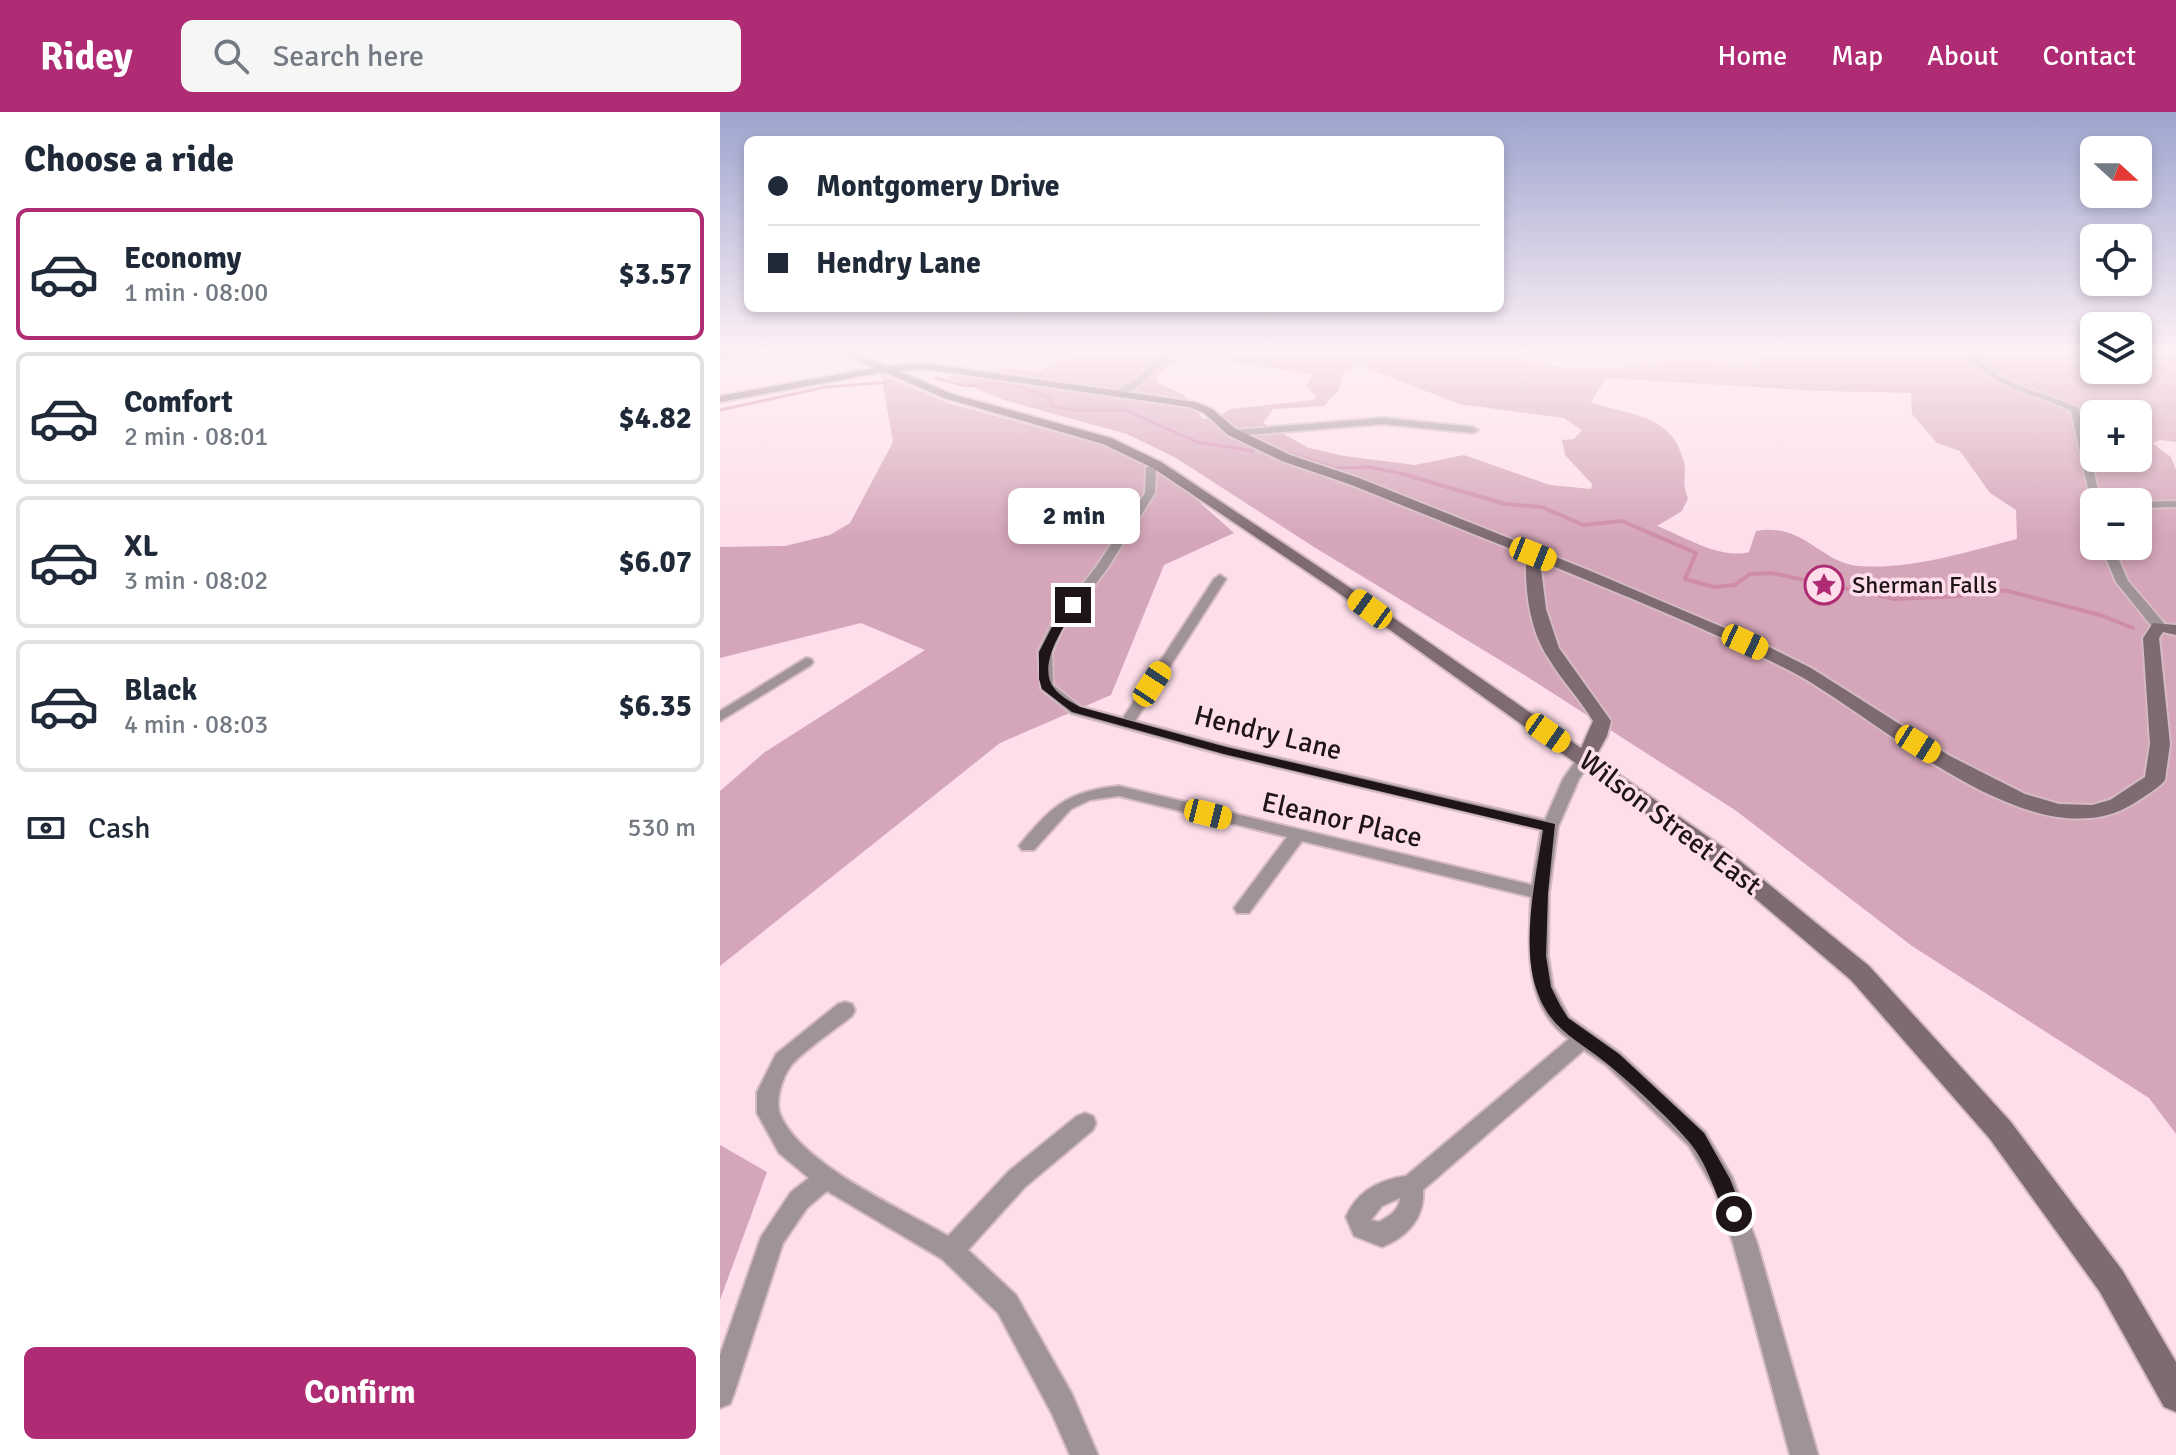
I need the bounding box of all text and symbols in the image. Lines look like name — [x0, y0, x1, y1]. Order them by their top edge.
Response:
search box — [181, 20, 741, 92]
text: Ridey — [40, 33, 133, 80]
icon: search — [209, 34, 253, 78]
text: Search here — [273, 38, 424, 75]
text: Home — [1718, 39, 1787, 73]
text: Map — [1831, 39, 1883, 73]
text: About — [1927, 39, 1999, 73]
text: Contact — [2043, 39, 2136, 73]
north arrow — [2080, 136, 2152, 208]
map controls — [2080, 136, 2152, 560]
text: Choose a ride — [24, 137, 234, 182]
text: Montgomery Drive — [816, 168, 1060, 205]
button: locate — [2080, 224, 2152, 296]
icon: car — [28, 238, 100, 310]
text: Economy — [124, 240, 241, 277]
text: Hendry Lane — [816, 245, 981, 282]
text: $3.57 — [619, 256, 692, 293]
text: 1 min · 08:00 — [124, 277, 268, 309]
button: layers — [2080, 312, 2152, 384]
icon: car — [28, 382, 100, 454]
text: Comfort — [124, 384, 233, 421]
text: $4.82 — [619, 400, 692, 437]
button: + — [2080, 400, 2152, 472]
text: 2 min · 08:01 — [124, 421, 268, 453]
button: − — [2080, 488, 2152, 560]
callout: 2 min — [1007, 489, 1139, 545]
text: 2 min — [1043, 500, 1105, 532]
icon: car — [28, 526, 100, 598]
text: XL — [124, 528, 158, 565]
car — [1506, 534, 1560, 574]
text: $6.07 — [619, 544, 692, 581]
place icon: Sherman Falls — [1803, 564, 1845, 606]
text: 3 min · 08:02 — [124, 565, 268, 597]
place label: Sherman Falls — [1852, 570, 1997, 600]
car — [1344, 585, 1396, 633]
route end — [1055, 587, 1091, 623]
car — [1718, 621, 1772, 663]
car — [1129, 657, 1175, 711]
icon: car — [28, 670, 100, 742]
text: Black — [124, 672, 197, 709]
text: $6.35 — [619, 688, 692, 725]
street label: Hendry Lane — [1191, 698, 1345, 768]
text: 4 min · 08:03 — [124, 709, 268, 741]
car — [1521, 709, 1575, 757]
car — [1891, 721, 1945, 767]
street label: Wilson Street East — [1572, 744, 1768, 903]
street label: Eleanor Place — [1258, 785, 1426, 855]
car — [1182, 797, 1234, 831]
icon: cash — [24, 806, 68, 850]
text: Cash — [88, 810, 151, 847]
text: 530 m — [627, 812, 696, 844]
route start — [1716, 1196, 1752, 1232]
button: Confirm — [24, 1347, 696, 1439]

